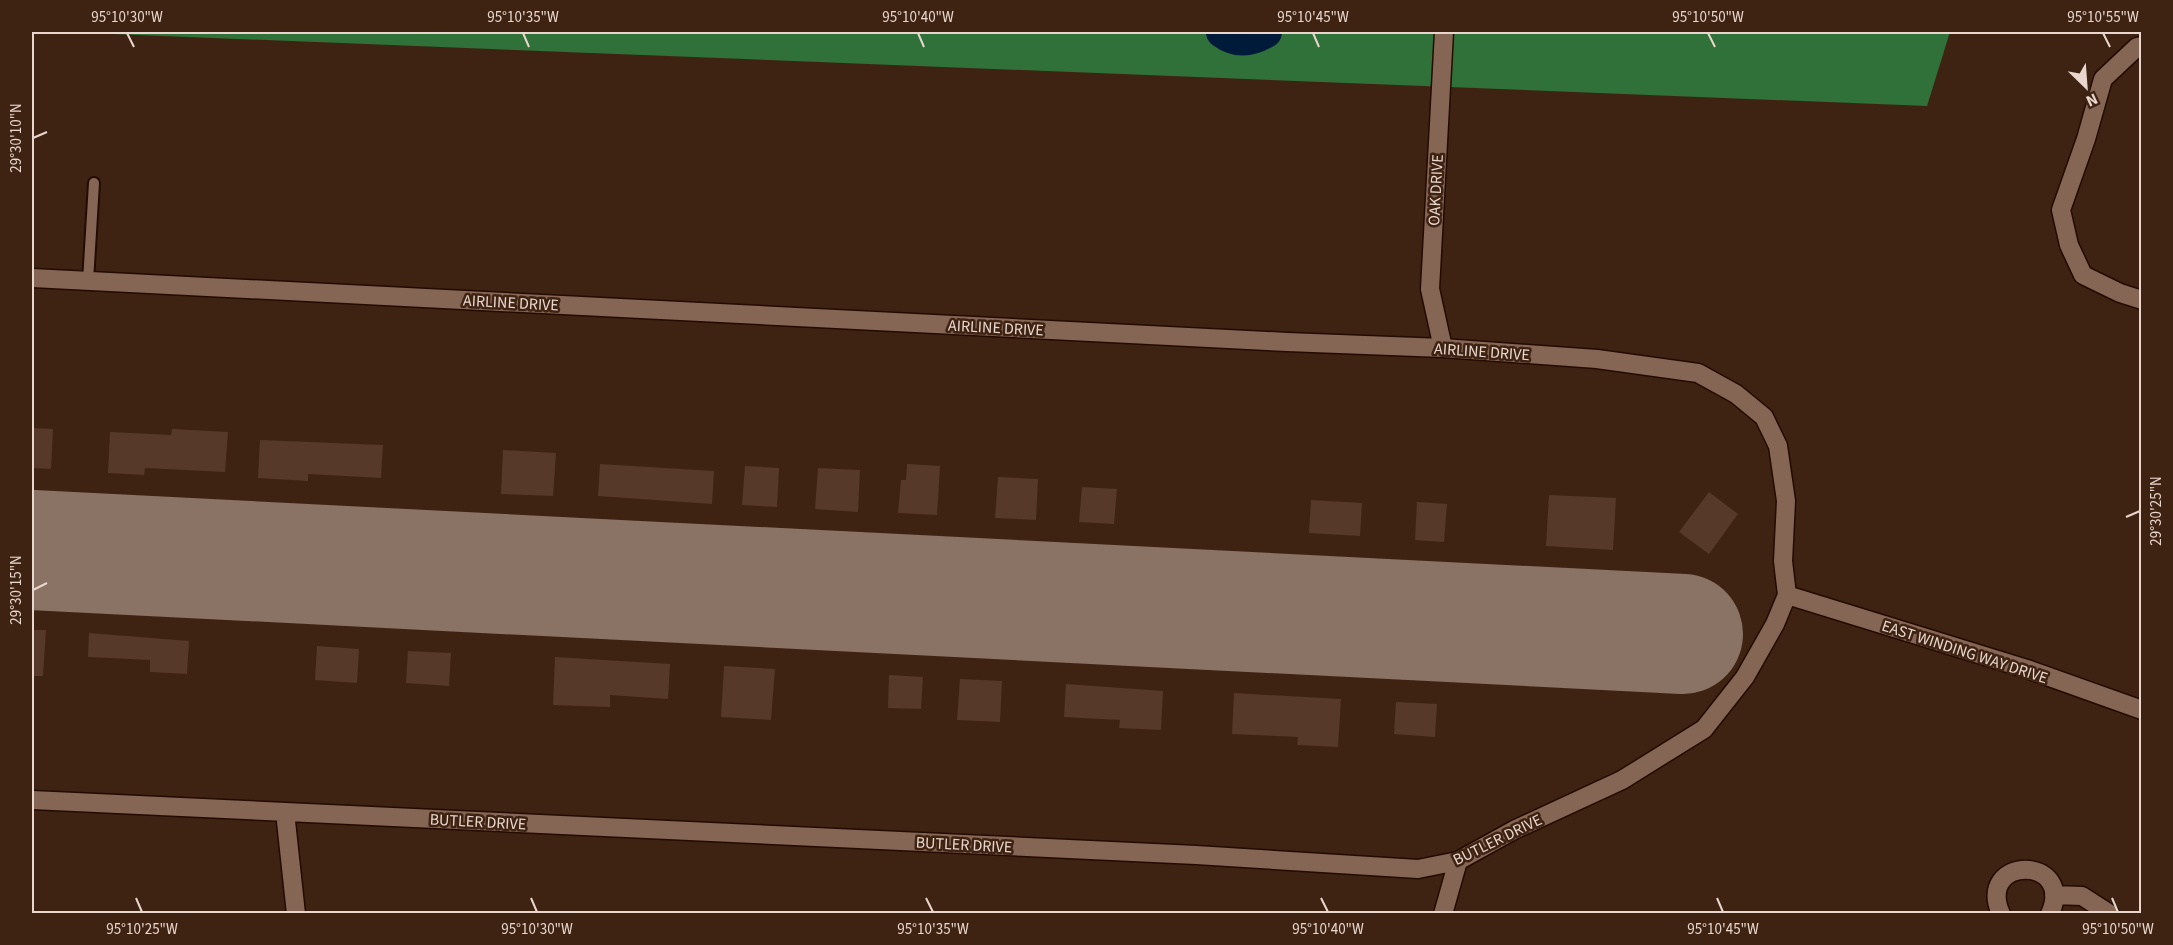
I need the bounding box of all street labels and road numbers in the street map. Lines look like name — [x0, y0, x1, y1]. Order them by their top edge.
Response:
street label: OAK DRIVE — [1423, 154, 1449, 226]
street label: AIRLINE DRIVE — [463, 290, 559, 316]
street label: AIRLINE DRIVE — [948, 315, 1044, 341]
street label: AIRLINE DRIVE — [1433, 338, 1530, 366]
street label: EAST WINDING WAY DRIVE — [1879, 615, 2051, 689]
street label: BUTLER DRIVE — [429, 808, 527, 836]
street label: BUTLER DRIVE — [1449, 809, 1546, 871]
street label: BUTLER DRIVE — [915, 831, 1013, 859]

